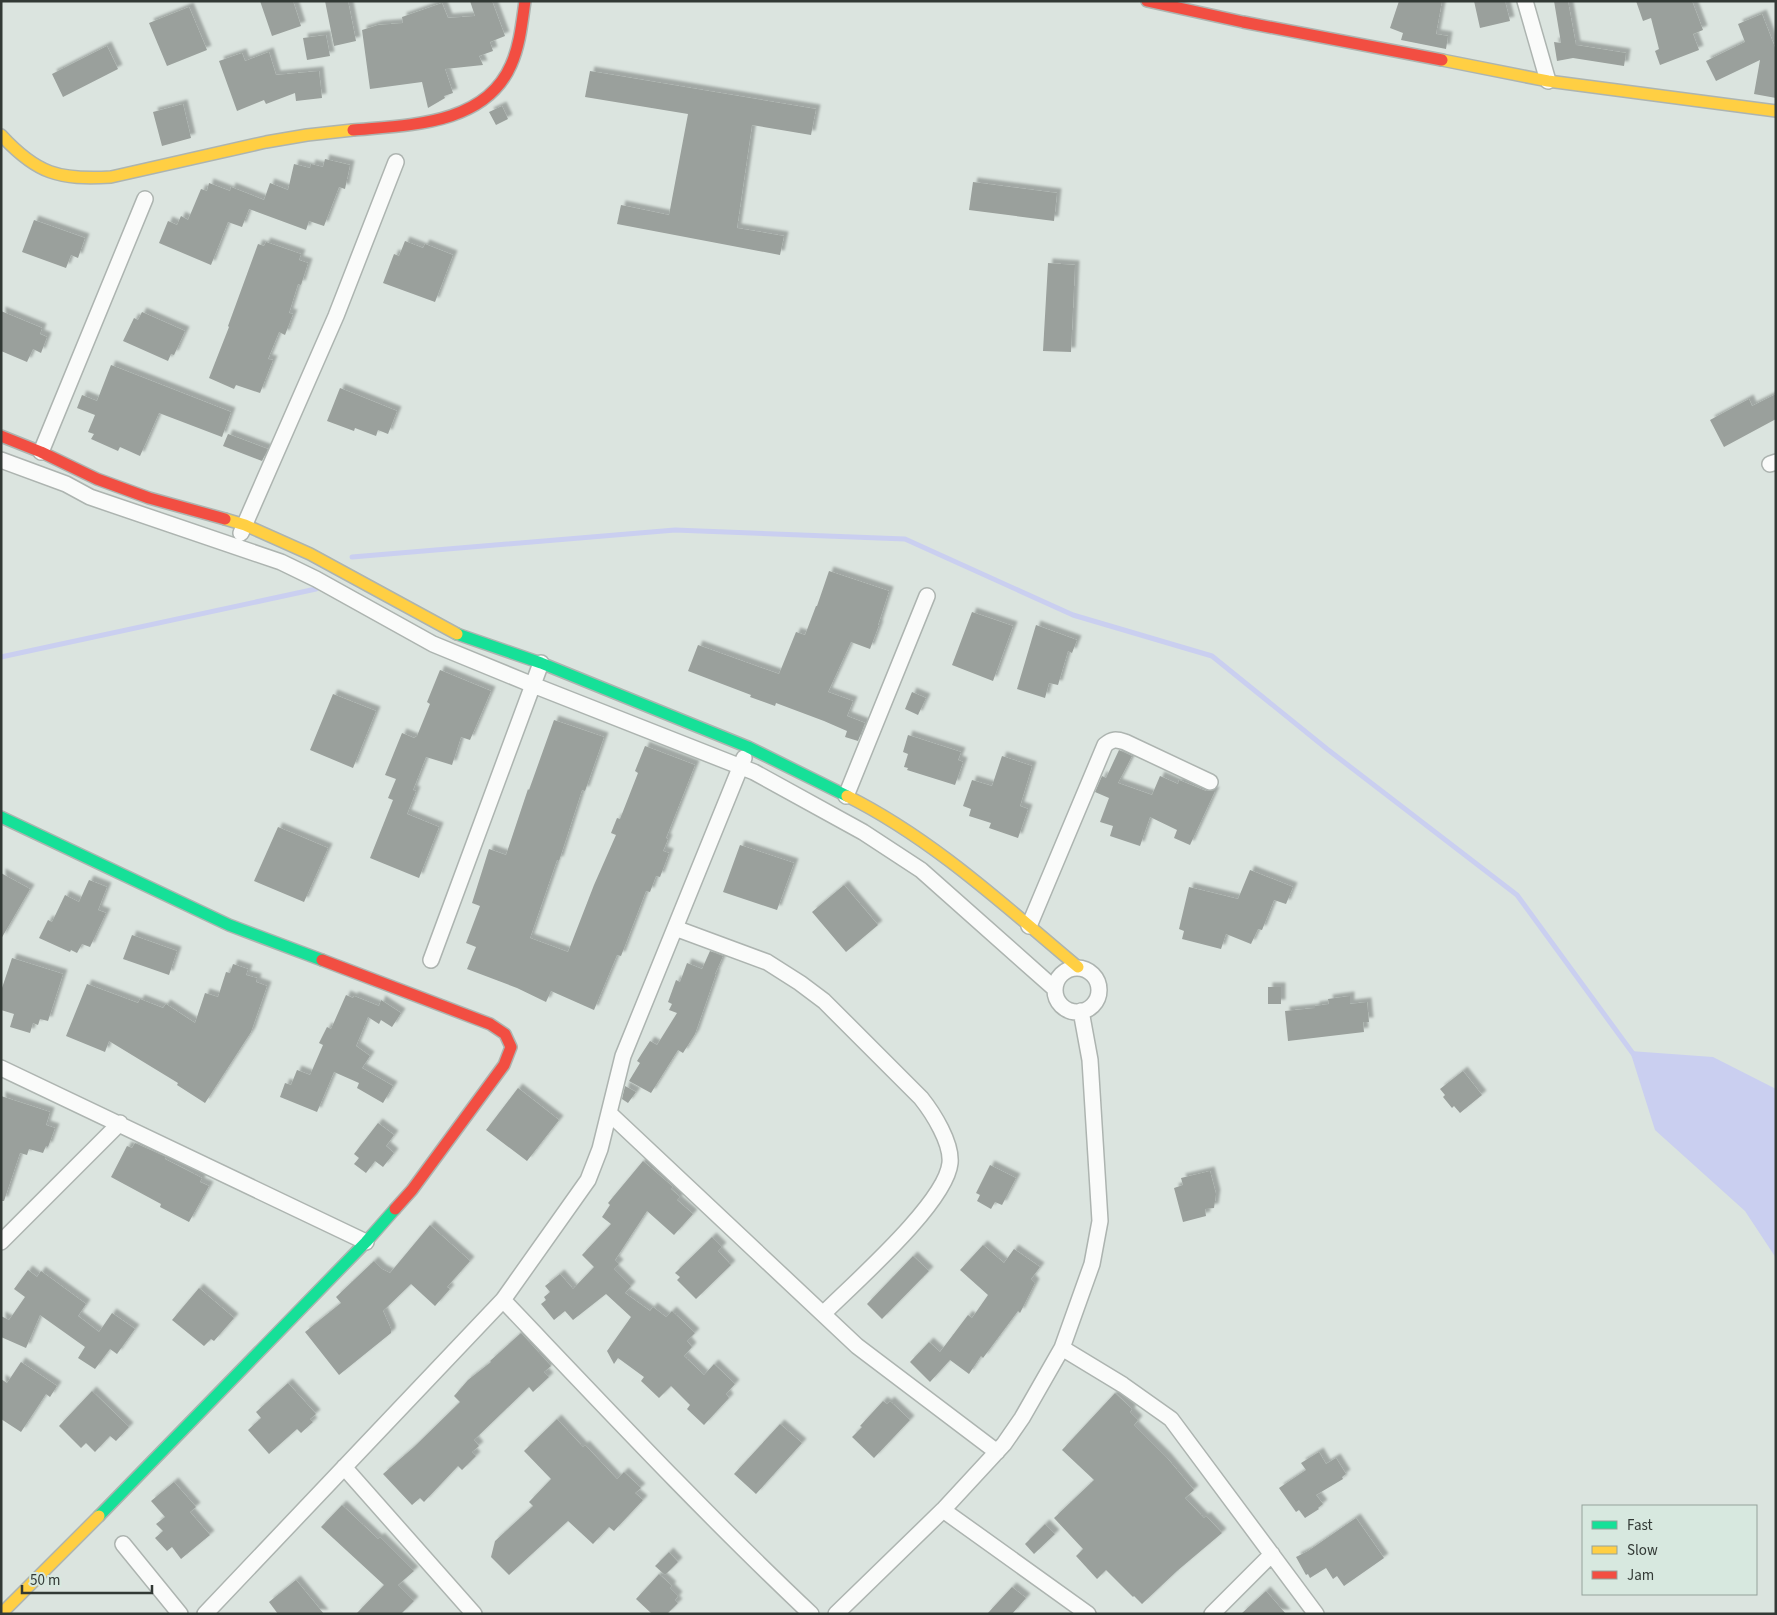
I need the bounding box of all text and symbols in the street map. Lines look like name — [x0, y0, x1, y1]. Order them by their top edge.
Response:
legend — [1582, 1505, 1757, 1595]
text: Fast — [1627, 1515, 1653, 1536]
text: Slow — [1627, 1540, 1658, 1561]
scale bar — [22, 1562, 152, 1594]
text: Jam — [1627, 1565, 1654, 1586]
text: 50 m — [30, 1570, 60, 1591]

